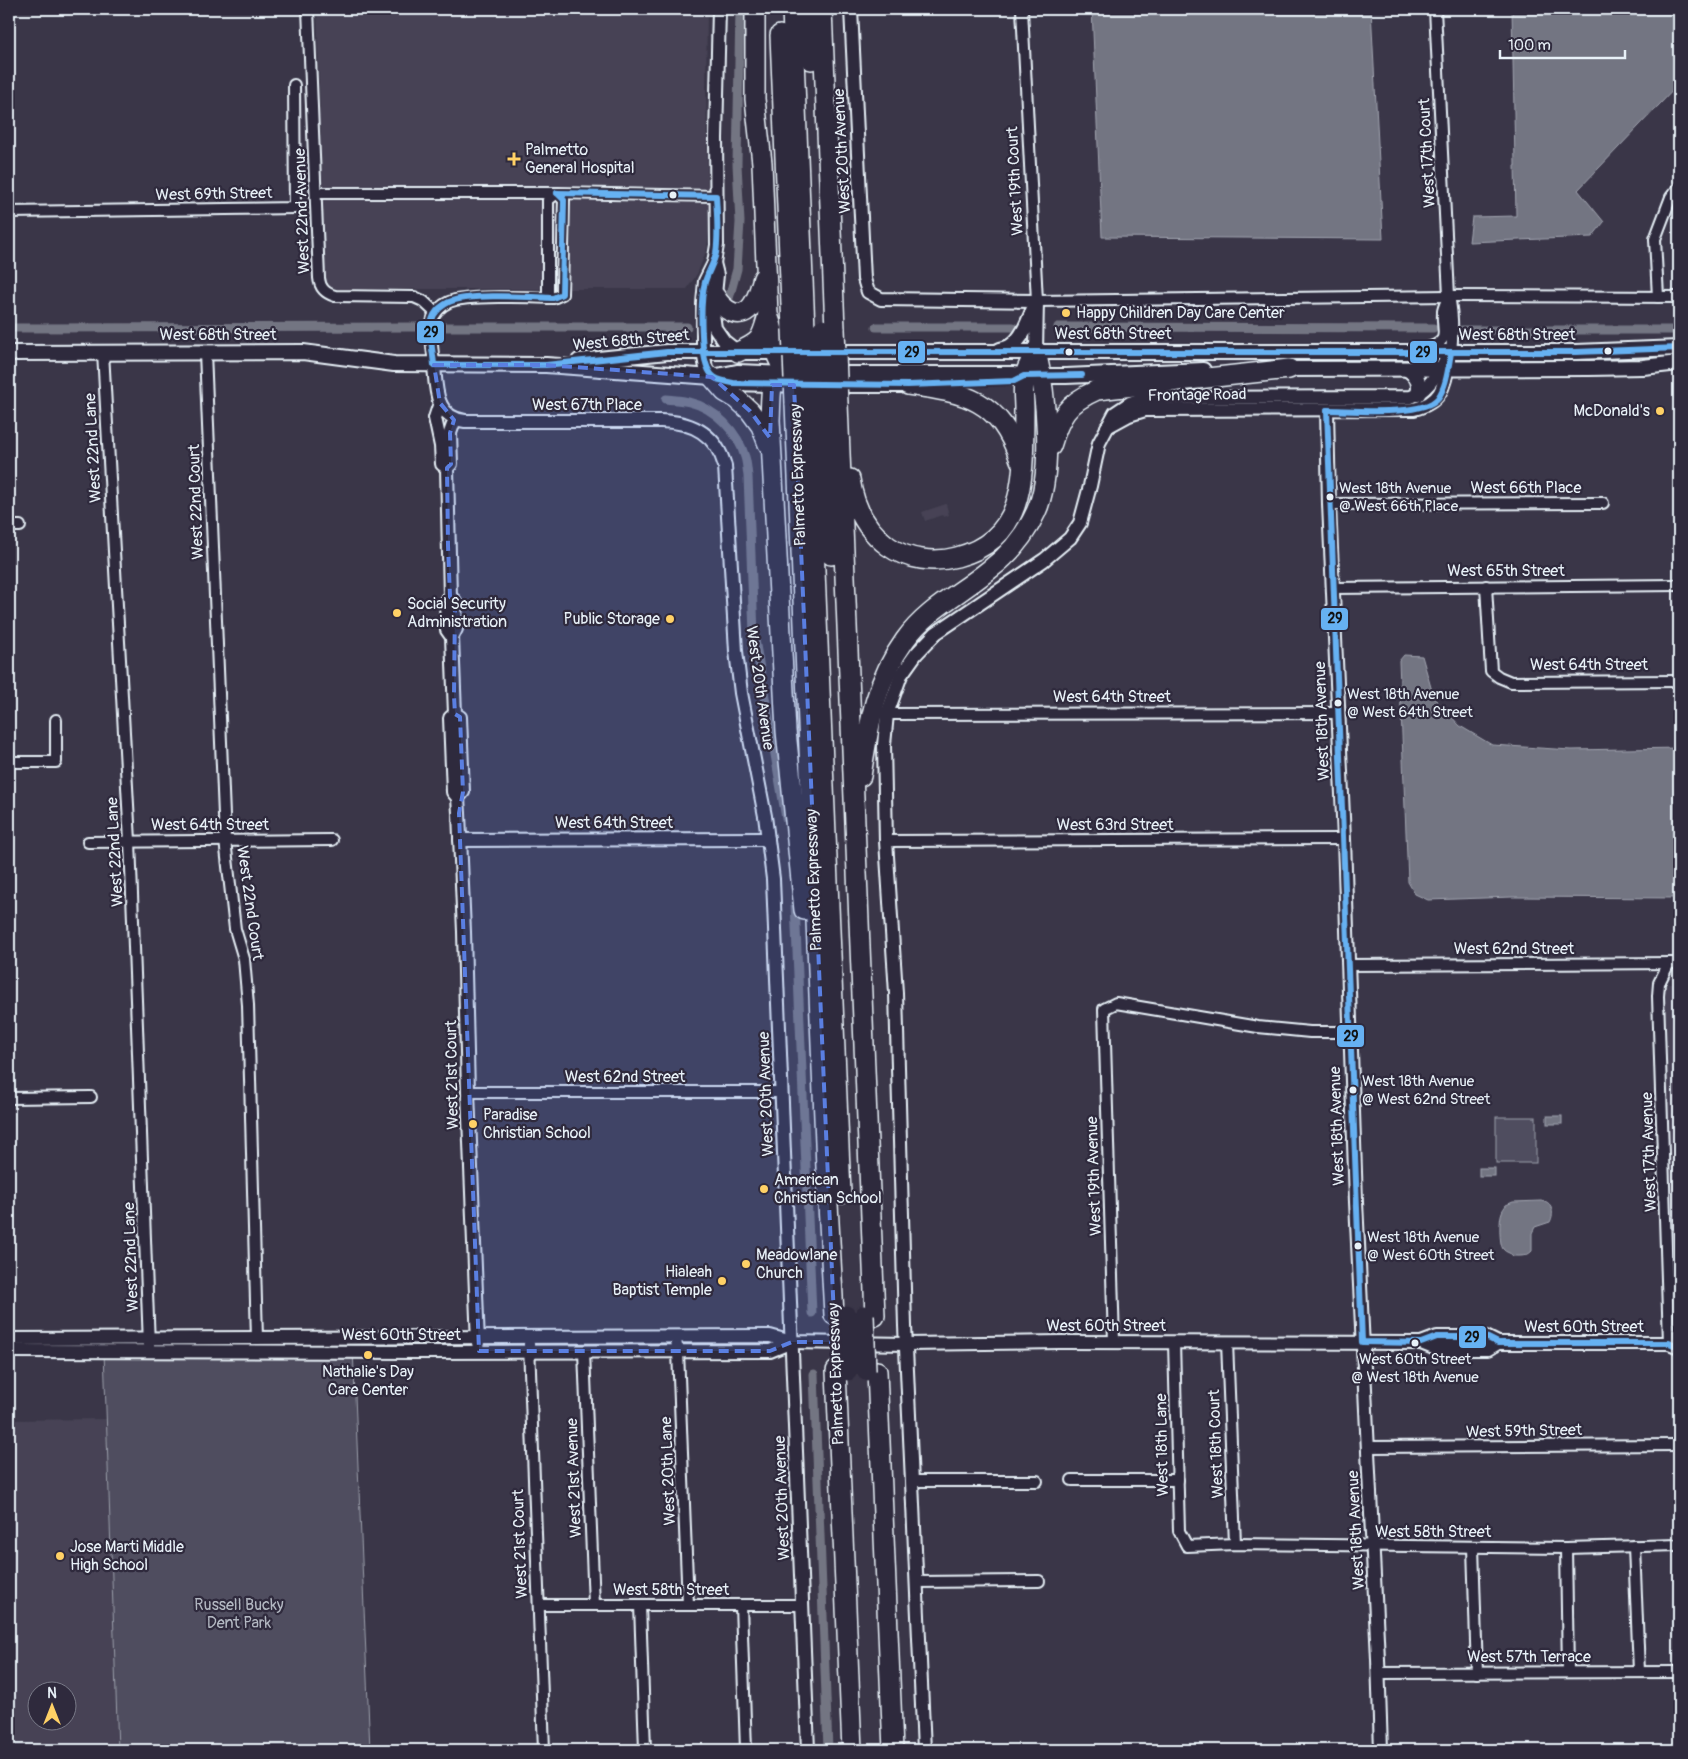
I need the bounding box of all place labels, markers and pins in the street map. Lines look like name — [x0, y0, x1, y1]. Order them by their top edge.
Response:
place label: Palmetto General Hospital — [525, 140, 635, 178]
marker: Palmetto General Hospital — [507, 152, 521, 166]
unlabelled marker — [668, 190, 678, 200]
place label: Happy Children Day Care Center — [1076, 303, 1285, 323]
marker: Happy Children Day Care Center — [1060, 307, 1072, 319]
unlabelled marker — [1603, 346, 1613, 356]
unlabelled marker — [1064, 347, 1074, 357]
place label: McDonald's — [1573, 401, 1650, 421]
marker: McDonald's — [1654, 405, 1666, 417]
place label: West 18th Avenue @ West 66th Place — [1339, 479, 1459, 516]
marker: West 18th Avenue @ West 66th Place — [1325, 492, 1335, 502]
place label: Social Security Administration — [407, 594, 507, 632]
marker: Social Security Administration — [391, 607, 403, 619]
place label: Public Storage — [564, 609, 660, 629]
marker: Public Storage — [664, 613, 676, 625]
place label: West 18th Avenue @ West 64th Street — [1347, 685, 1474, 722]
marker: West 18th Avenue @ West 64th Street — [1333, 698, 1343, 708]
place label: West 18th Avenue @ West 62nd Street — [1362, 1072, 1491, 1109]
marker: West 18th Avenue @ West 62nd Street — [1348, 1085, 1358, 1095]
place label: Paradise Christian School — [483, 1105, 591, 1143]
marker: Paradise Christian School — [467, 1118, 479, 1130]
place label: American Christian School — [774, 1170, 882, 1208]
marker: American Christian School — [758, 1183, 770, 1195]
place label: West 18th Avenue @ West 60th Street — [1367, 1228, 1495, 1265]
marker: West 18th Avenue @ West 60th Street — [1353, 1241, 1363, 1251]
place label: Meadowlane Church — [756, 1245, 837, 1283]
marker: Meadowlane Church — [740, 1258, 752, 1270]
place label: Hialeah Baptist Temple — [612, 1262, 712, 1300]
marker: Hialeah Baptist Temple — [716, 1275, 728, 1287]
marker: West 60th Street @ West 18th Avenue — [1410, 1338, 1420, 1348]
marker: Nathalie's Day Care Center — [362, 1349, 374, 1361]
place label: West 60th Street @ West 18th Avenue — [1351, 1350, 1479, 1387]
place label: Nathalie's Day Care Center — [322, 1362, 414, 1400]
place label: Jose Marti Middle High School — [70, 1537, 184, 1575]
marker: Jose Marti Middle High School — [54, 1550, 66, 1562]

